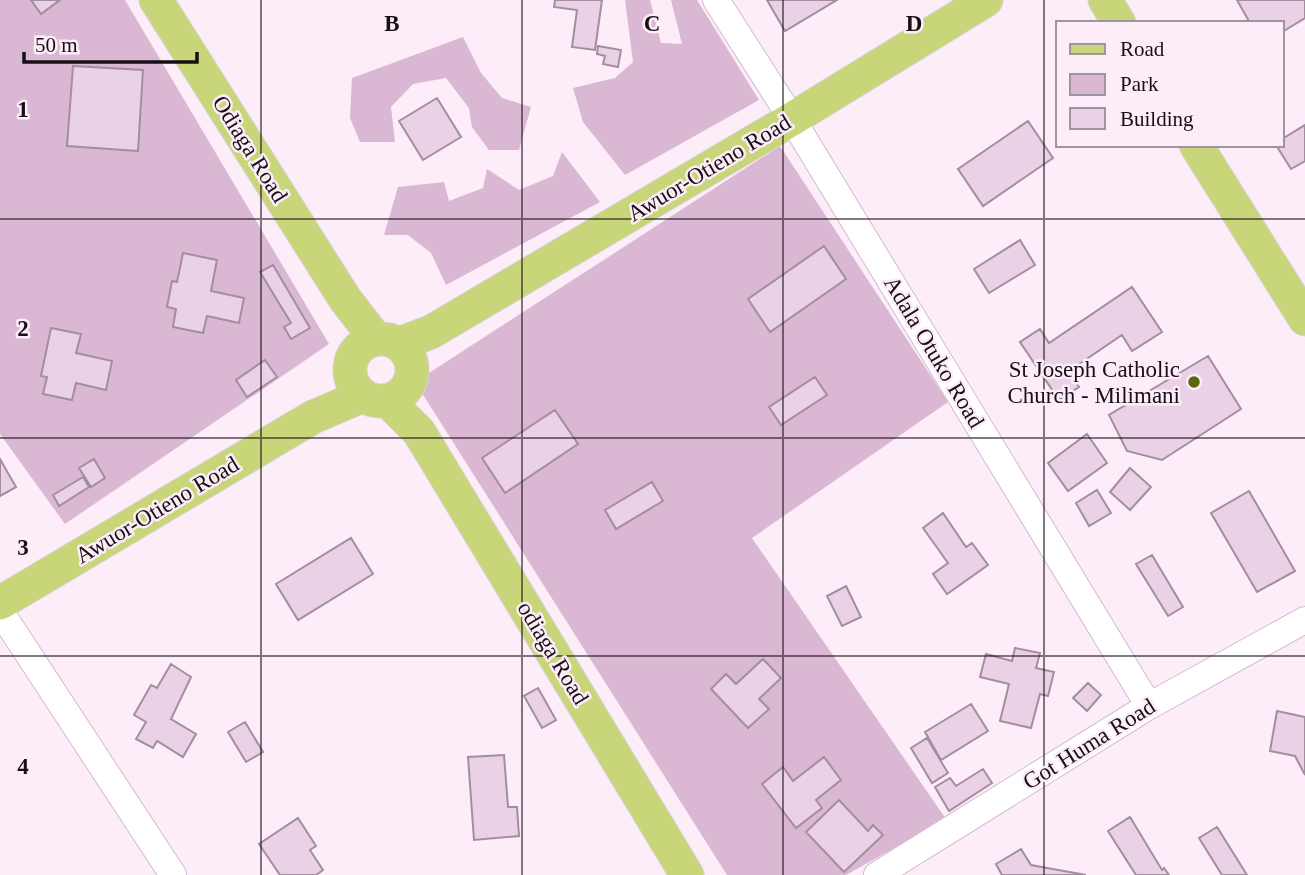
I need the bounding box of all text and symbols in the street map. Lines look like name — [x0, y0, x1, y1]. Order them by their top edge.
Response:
text: B — [384, 11, 400, 36]
text: C — [644, 11, 660, 36]
text: D — [906, 11, 922, 36]
scale bar — [24, 21, 198, 65]
legend — [1056, 21, 1284, 147]
text: 50 m — [35, 33, 78, 57]
text: Road — [1120, 37, 1165, 61]
text: Park — [1120, 72, 1159, 96]
street label: Odiaga Road — [207, 91, 293, 207]
text: 1 — [17, 97, 29, 122]
text: Building — [1120, 107, 1194, 131]
street label: Awuor-Otieno Road — [623, 109, 796, 227]
street label: Adala Otuko Road — [879, 272, 989, 433]
text: 2 — [17, 316, 29, 341]
place label: St Joseph Catholic Church - Milimani — [1008, 357, 1180, 408]
marker: St Joseph Catholic Church - Milimani — [1186, 374, 1202, 390]
street label: Awuor-Otieno Road — [71, 451, 244, 569]
text: 3 — [17, 535, 29, 560]
street label: odiaga Road — [513, 597, 594, 709]
street label: Got Huma Road — [1018, 693, 1160, 795]
text: 4 — [17, 754, 29, 779]

